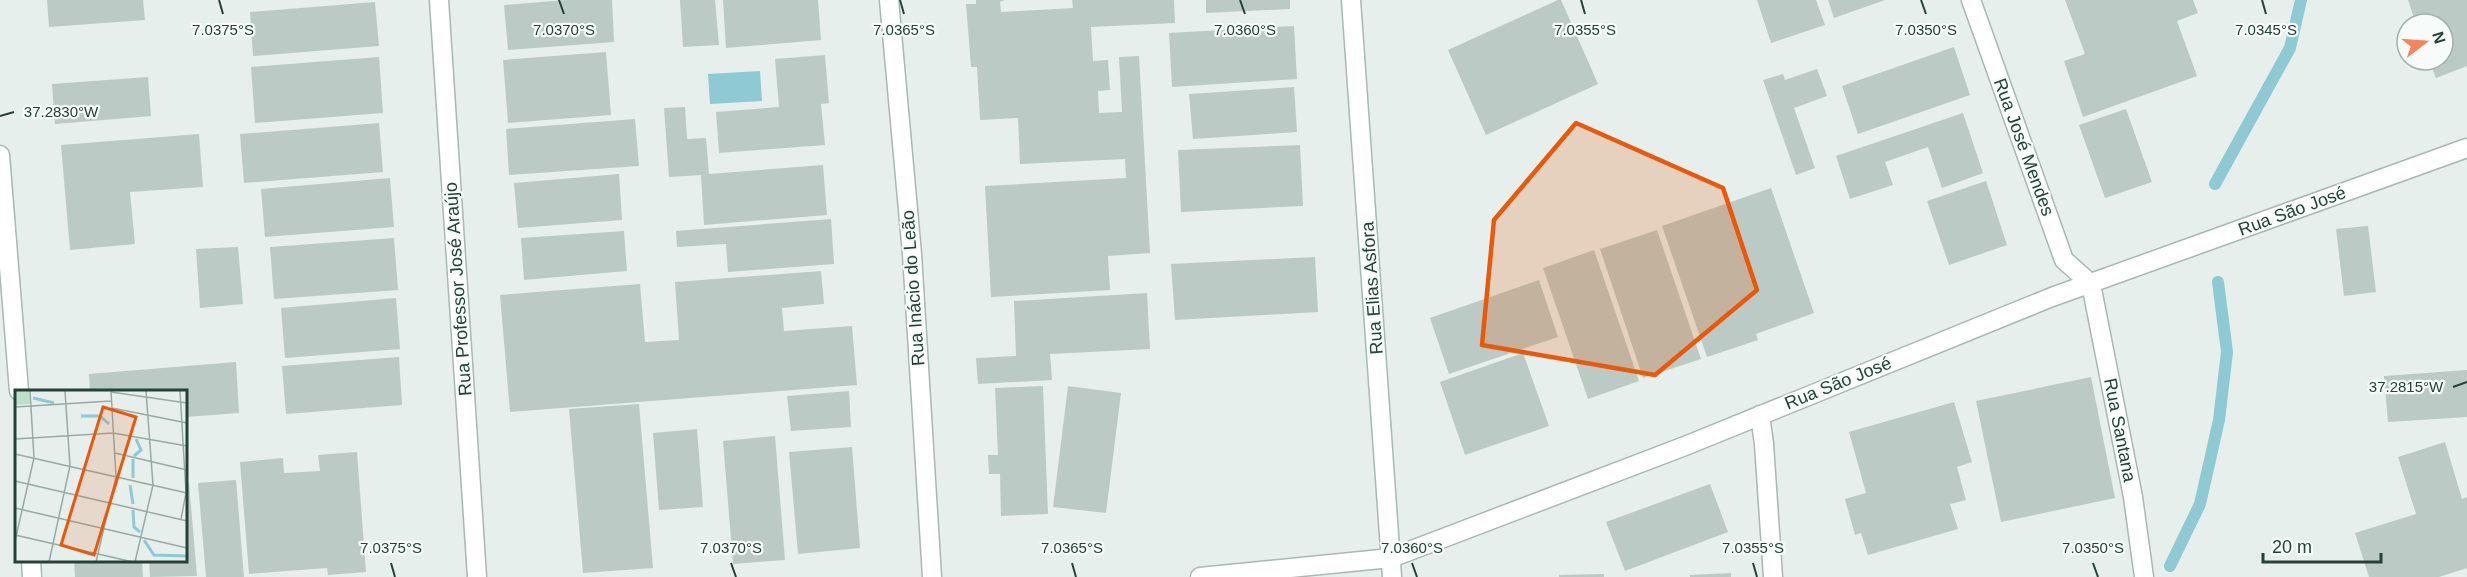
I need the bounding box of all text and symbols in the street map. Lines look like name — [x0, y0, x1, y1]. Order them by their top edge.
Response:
north arrow — [2395, 12, 2455, 72]
text: 7.0375°S — [192, 21, 254, 38]
text: 7.0370°S — [533, 21, 595, 38]
text: 7.0365°S — [873, 21, 935, 38]
text: 7.0360°S — [1214, 21, 1276, 38]
text: 7.0355°S — [1554, 21, 1616, 38]
text: 7.0350°S — [1895, 21, 1957, 38]
text: 7.0345°S — [2235, 21, 2297, 38]
text: N — [2429, 30, 2449, 46]
street label: Rua José Mendes — [1990, 75, 2058, 219]
text: 37.2830°W — [24, 103, 99, 120]
street label: Rua Professor José Araújo — [441, 182, 475, 396]
street label: Rua São José — [2235, 182, 2349, 240]
street label: Rua Inácio do Leão — [898, 209, 928, 367]
street label: Rua Elias Asfora — [1357, 220, 1387, 355]
street label: Rua São José — [1782, 353, 1894, 413]
street label: Rua Santana — [2100, 377, 2140, 484]
text: 37.2815°W — [2369, 378, 2444, 395]
inset map — [15, 390, 188, 562]
scale bar — [2263, 526, 2382, 564]
text: 20 m — [2272, 537, 2312, 557]
text: 7.0375°S — [360, 539, 422, 556]
text: 7.0370°S — [700, 539, 762, 556]
text: 7.0365°S — [1041, 539, 1103, 556]
text: 7.0360°S — [1381, 539, 1443, 556]
text: 7.0355°S — [1722, 539, 1784, 556]
text: 7.0350°S — [2062, 539, 2124, 556]

